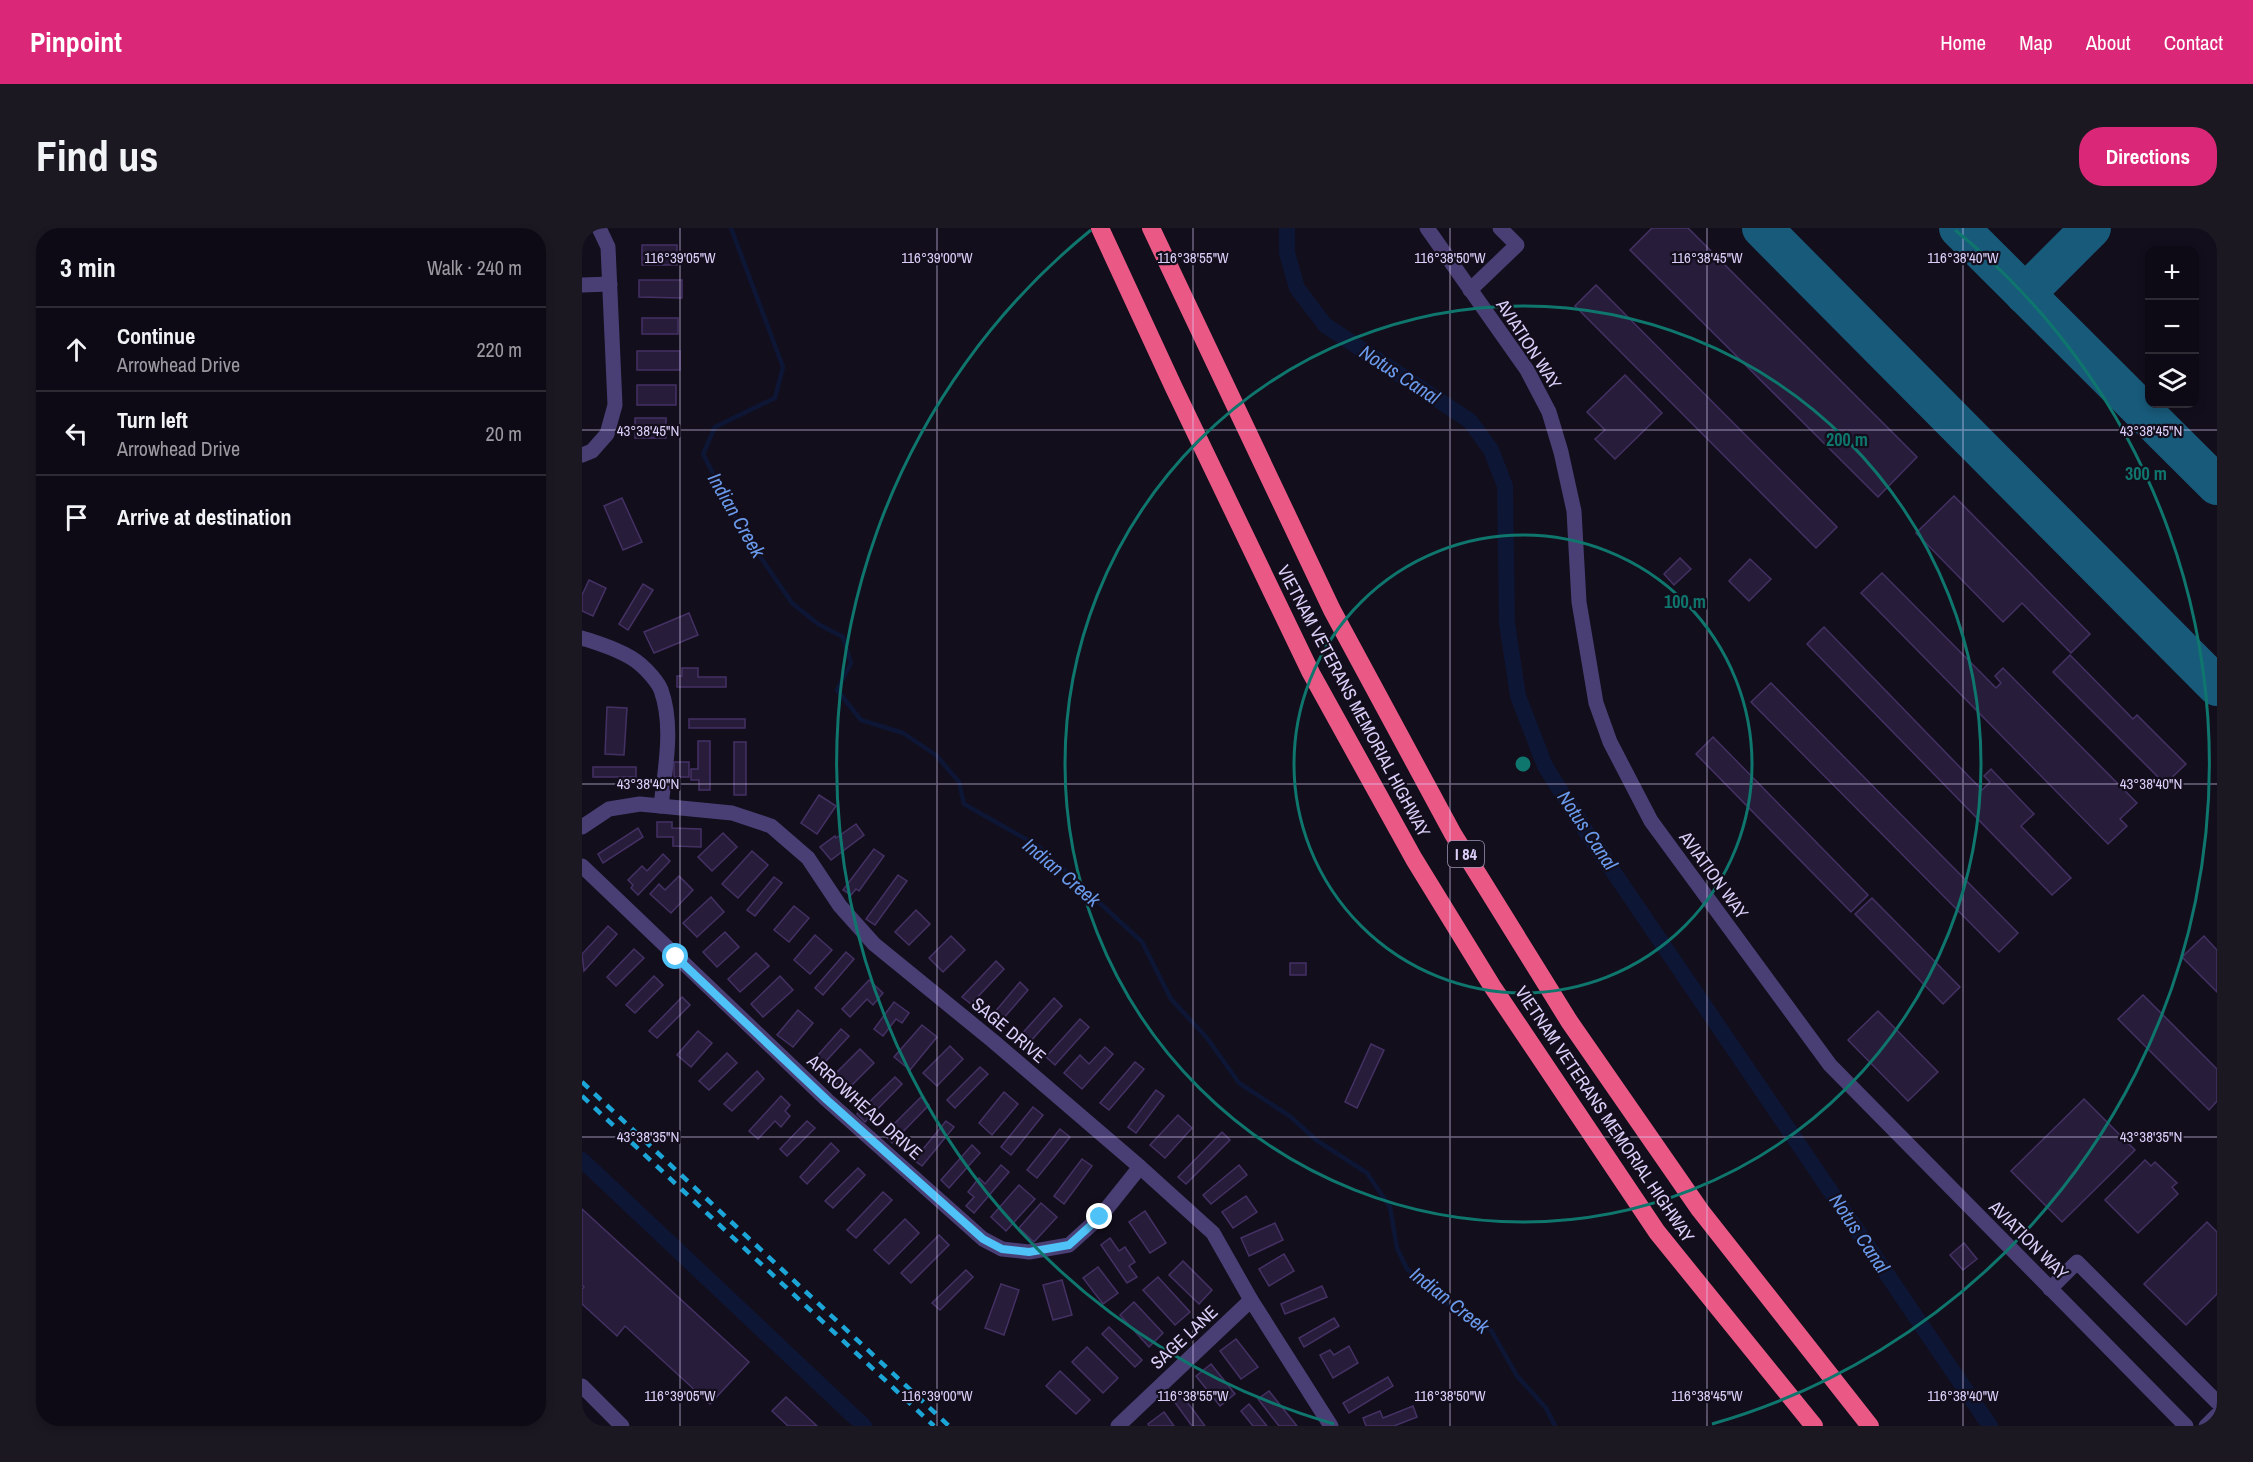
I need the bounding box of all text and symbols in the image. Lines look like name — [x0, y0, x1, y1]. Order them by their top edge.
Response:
text: Pinpoint — [30, 23, 122, 61]
text: Home — [1940, 28, 1986, 57]
text: Map — [2019, 28, 2053, 57]
text: About — [2086, 28, 2131, 57]
text: Contact — [2164, 28, 2223, 57]
button: Directions — [2079, 127, 2217, 186]
text: Find us — [36, 128, 158, 184]
map controls — [2145, 246, 2199, 408]
button: + — [2145, 246, 2199, 300]
text: 116°39'05"W — [644, 247, 716, 268]
text: 116°39'00"W — [901, 247, 973, 268]
text: 116°38'55"W — [1157, 247, 1229, 268]
text: 116°38'50"W — [1414, 247, 1486, 268]
text: 116°38'45"W — [1671, 247, 1743, 268]
text: 116°38'40"W — [1927, 247, 1999, 268]
text: 3 min — [60, 250, 116, 285]
text: Walk · 240 m — [427, 254, 522, 281]
street label: AVIATION WAY — [1490, 293, 1568, 394]
button: − — [2145, 300, 2199, 354]
text: Continue — [117, 321, 195, 351]
icon: ahead — [60, 333, 93, 366]
text: 220 m — [476, 336, 522, 363]
water label: Notus Canal — [1355, 338, 1445, 410]
text: Arrowhead Drive — [117, 351, 240, 378]
button: layers — [2145, 354, 2199, 408]
text: Turn left — [117, 405, 188, 435]
icon: left — [60, 417, 93, 450]
text: 20 m — [486, 420, 522, 447]
text: 43°38'45"N — [617, 420, 679, 441]
text: 43°38'45"N — [2120, 420, 2182, 441]
text: 200 m — [1826, 427, 1868, 452]
text: Arrowhead Drive — [117, 435, 240, 462]
text: 300 m — [2125, 461, 2167, 486]
water label: Indian Creek — [702, 468, 773, 563]
icon: arrive — [60, 501, 93, 534]
text: Arrive at destination — [117, 502, 291, 532]
street label: VIETNAM VETERANS MEMORIAL HIGHWAY — [1271, 561, 1437, 841]
text: 100 m — [1664, 589, 1706, 614]
centre of rings — [1513, 754, 1533, 774]
text: 43°38'40"N — [617, 773, 679, 794]
text: 43°38'40"N — [2120, 773, 2182, 794]
water label: Notus Canal — [1552, 785, 1625, 875]
street label: AVIATION WAY — [1673, 825, 1754, 924]
water label: Indian Creek — [1017, 831, 1107, 913]
road number: I 84 — [1448, 841, 1484, 867]
route start — [662, 943, 688, 969]
street label: VIETNAM VETERANS MEMORIAL HIGHWAY — [1509, 981, 1701, 1247]
street label: SAGE DRIVE — [966, 991, 1052, 1069]
street label: ARROWHEAD DRIVE — [801, 1048, 928, 1165]
text: 43°38'35"N — [617, 1126, 679, 1147]
text: 43°38'35"N — [2120, 1126, 2182, 1147]
water label: Notus Canal — [1824, 1188, 1897, 1278]
street label: AVIATION WAY — [1983, 1194, 2074, 1285]
route end — [1086, 1203, 1112, 1229]
water label: Indian Creek — [1405, 1260, 1496, 1340]
street label: SAGE LANE — [1145, 1299, 1223, 1375]
text: 116°39'05"W — [644, 1385, 716, 1406]
text: 116°39'00"W — [901, 1385, 973, 1406]
text: 116°38'55"W — [1157, 1385, 1229, 1406]
text: 116°38'50"W — [1414, 1385, 1486, 1406]
text: 116°38'45"W — [1671, 1385, 1743, 1406]
text: 116°38'40"W — [1927, 1385, 1999, 1406]

